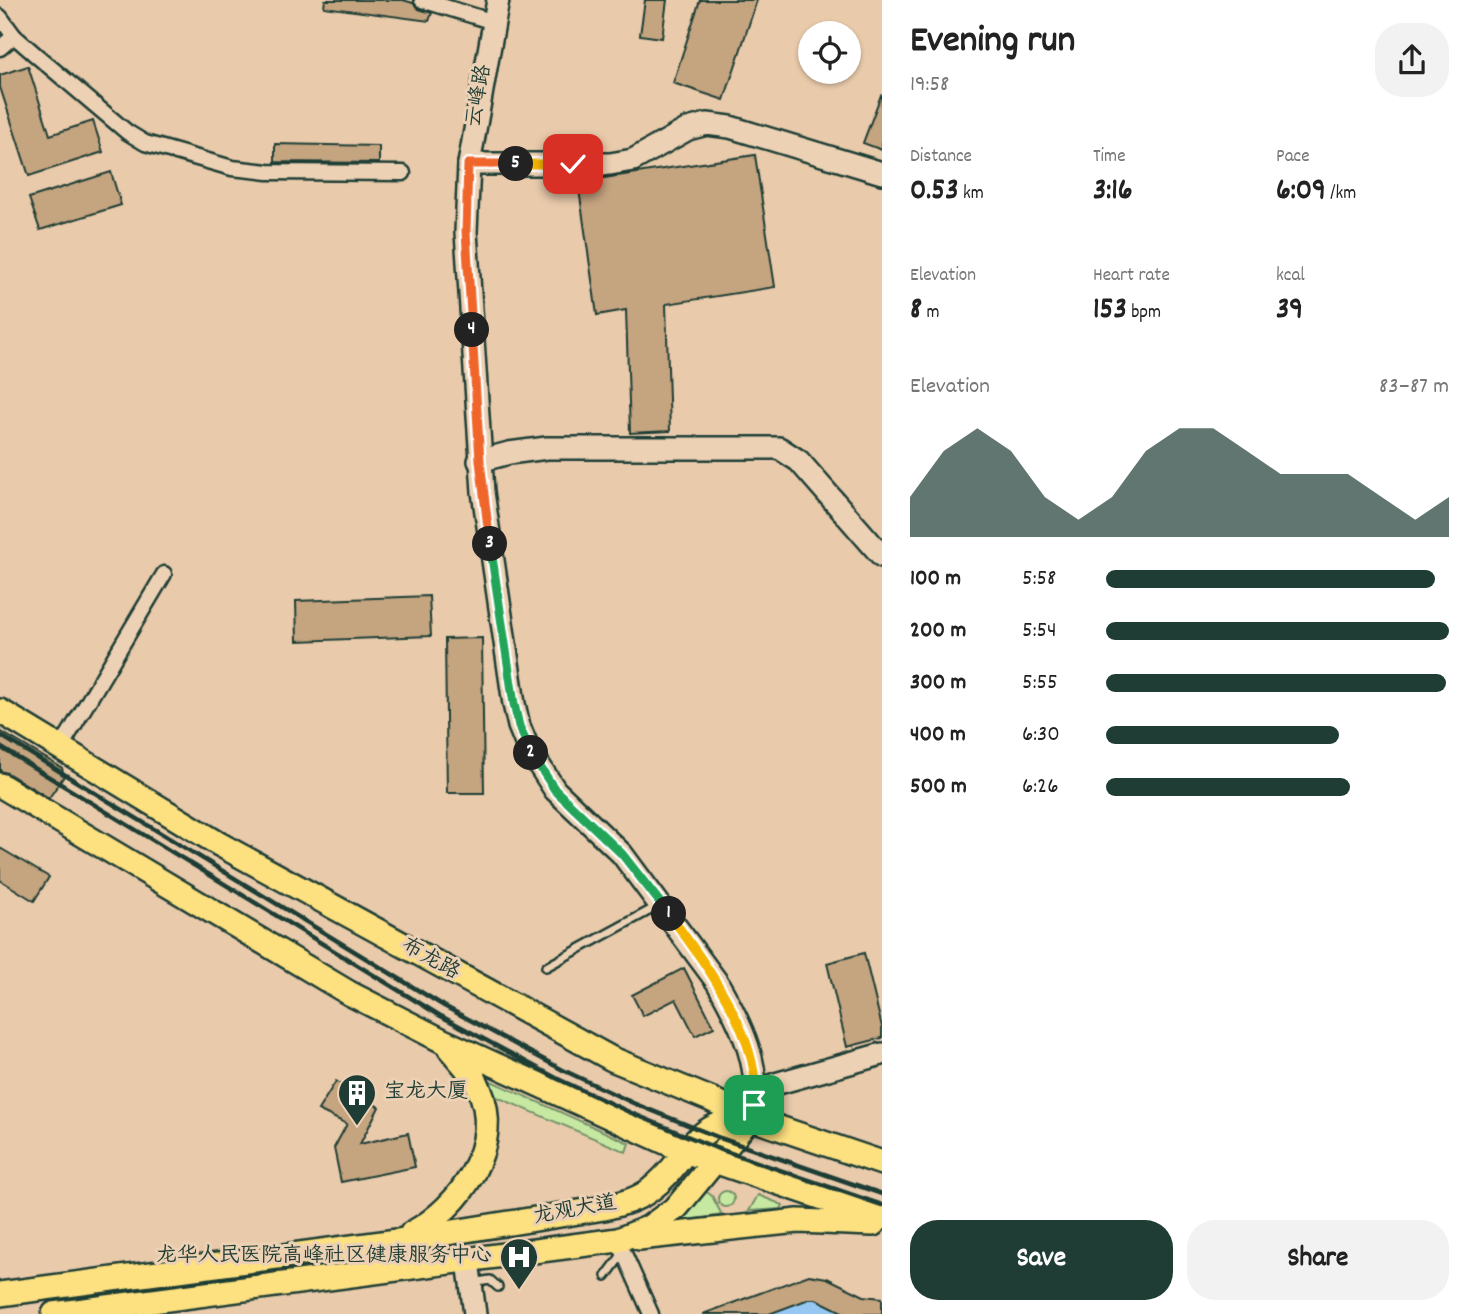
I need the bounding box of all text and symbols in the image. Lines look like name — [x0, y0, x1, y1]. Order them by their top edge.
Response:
text: Evening run — [910, 15, 1075, 70]
map controls — [798, 21, 861, 84]
button: locate — [798, 21, 861, 84]
button: share — [1375, 23, 1449, 97]
street label: 云峰路 — [460, 62, 500, 130]
text: 19:58 — [910, 69, 949, 102]
pin — [543, 134, 603, 194]
text: Distance — [910, 144, 972, 171]
text: Time — [1093, 144, 1126, 171]
text: Pace — [1276, 144, 1310, 171]
icon: check — [554, 145, 592, 183]
pin: 5 — [498, 146, 534, 182]
text: 5 — [511, 150, 520, 177]
text: 0.53 — [910, 171, 959, 214]
text: 3:16 — [1093, 171, 1133, 214]
text: 6:09 — [1276, 171, 1326, 214]
text: km — [959, 181, 984, 208]
text: /km — [1326, 181, 1356, 208]
text: Elevation — [910, 263, 976, 290]
text: Heart rate — [1093, 263, 1170, 290]
text: kcal — [1276, 263, 1305, 290]
text: 8 — [910, 290, 922, 333]
text: 153 — [1093, 290, 1127, 333]
text: 39 — [1276, 290, 1303, 333]
text: m — [922, 300, 939, 327]
text: bpm — [1127, 300, 1161, 327]
pin: 4 — [454, 312, 490, 348]
text: 4 — [468, 316, 475, 343]
text: Elevation — [910, 371, 990, 404]
text: 83–87 m — [1379, 371, 1449, 404]
pin: 3 — [472, 526, 508, 562]
text: 3 — [485, 530, 494, 557]
text: 100 m — [910, 563, 961, 596]
text: 5:58 — [1022, 563, 1056, 596]
text: 200 m — [910, 615, 966, 648]
text: 5:54 — [1022, 615, 1057, 648]
text: 300 m — [910, 667, 966, 700]
text: 5:55 — [1022, 667, 1058, 700]
text: 400 m — [910, 719, 966, 752]
text: 6:30 — [1022, 719, 1060, 752]
pin: 2 — [514, 736, 548, 770]
text: 2 — [526, 739, 535, 766]
text: 500 m — [910, 771, 967, 804]
text: 6:26 — [1022, 771, 1058, 804]
pin: 1 — [652, 897, 686, 932]
text: 1 — [666, 900, 671, 927]
street label: 布龙路 — [395, 932, 465, 988]
building icon: 宝龙大厦 — [336, 1072, 378, 1127]
pin — [724, 1075, 784, 1135]
place label: 宝龙大厦 — [384, 1078, 468, 1108]
icon: arrive — [735, 1086, 773, 1124]
street label: 龙观大道 — [531, 1189, 619, 1233]
button: Save — [910, 1220, 1173, 1300]
button: Share — [1187, 1220, 1449, 1300]
hospital icon: 龙华人民医院高峰社区健康服务中心 — [498, 1236, 540, 1291]
place label: 龙华人民医院高峰社区健康服务中心 — [156, 1242, 492, 1272]

